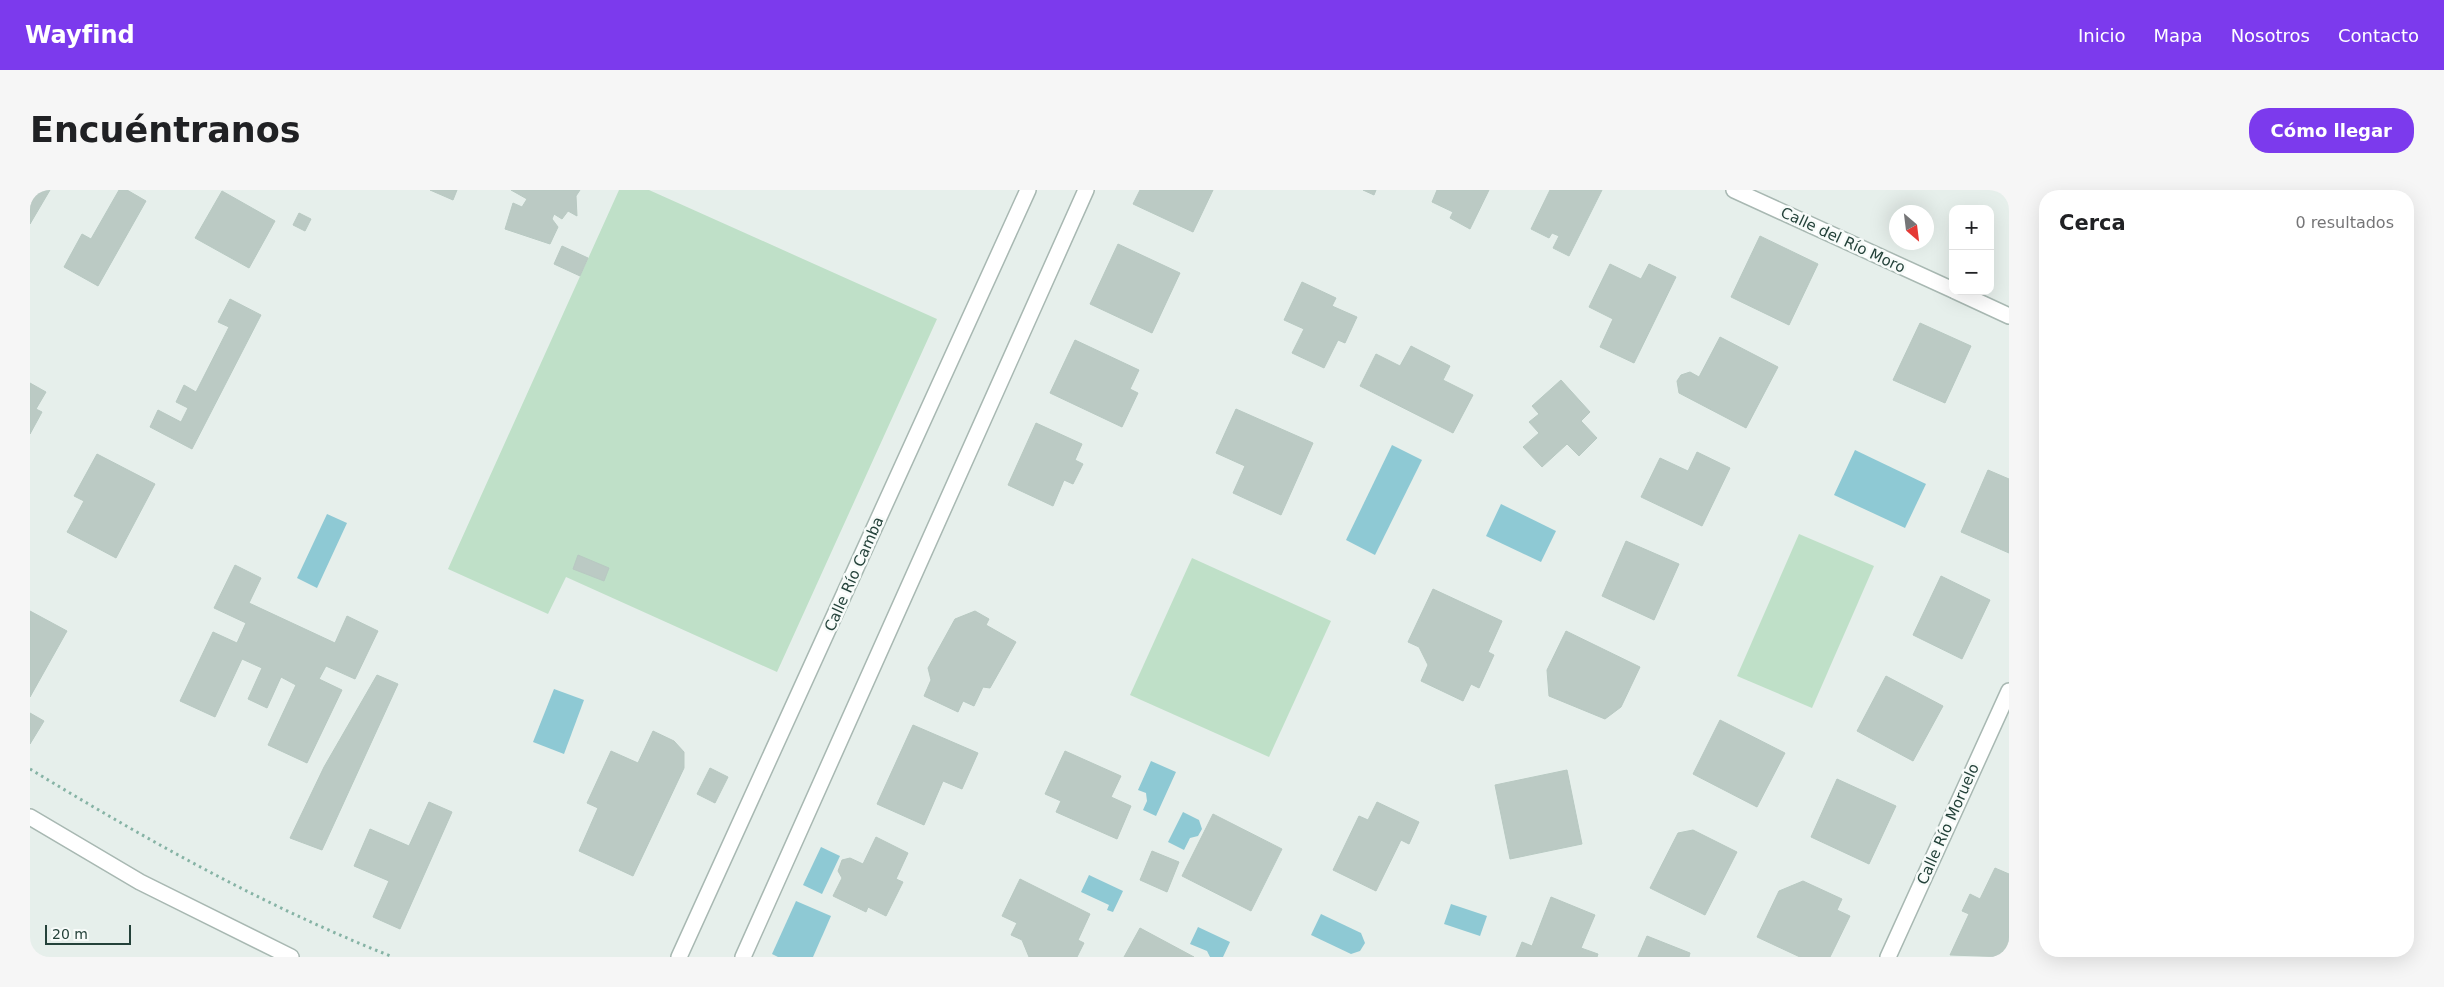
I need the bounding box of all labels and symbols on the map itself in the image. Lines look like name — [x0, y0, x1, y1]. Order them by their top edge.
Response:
street label: Calle del Río Moro — [1778, 203, 1908, 277]
north arrow — [1889, 205, 1934, 250]
street label: Calle Río Camba — [821, 514, 887, 634]
street label: Calle Río Moruelo — [1913, 761, 1983, 887]
scale bar — [45, 922, 131, 945]

